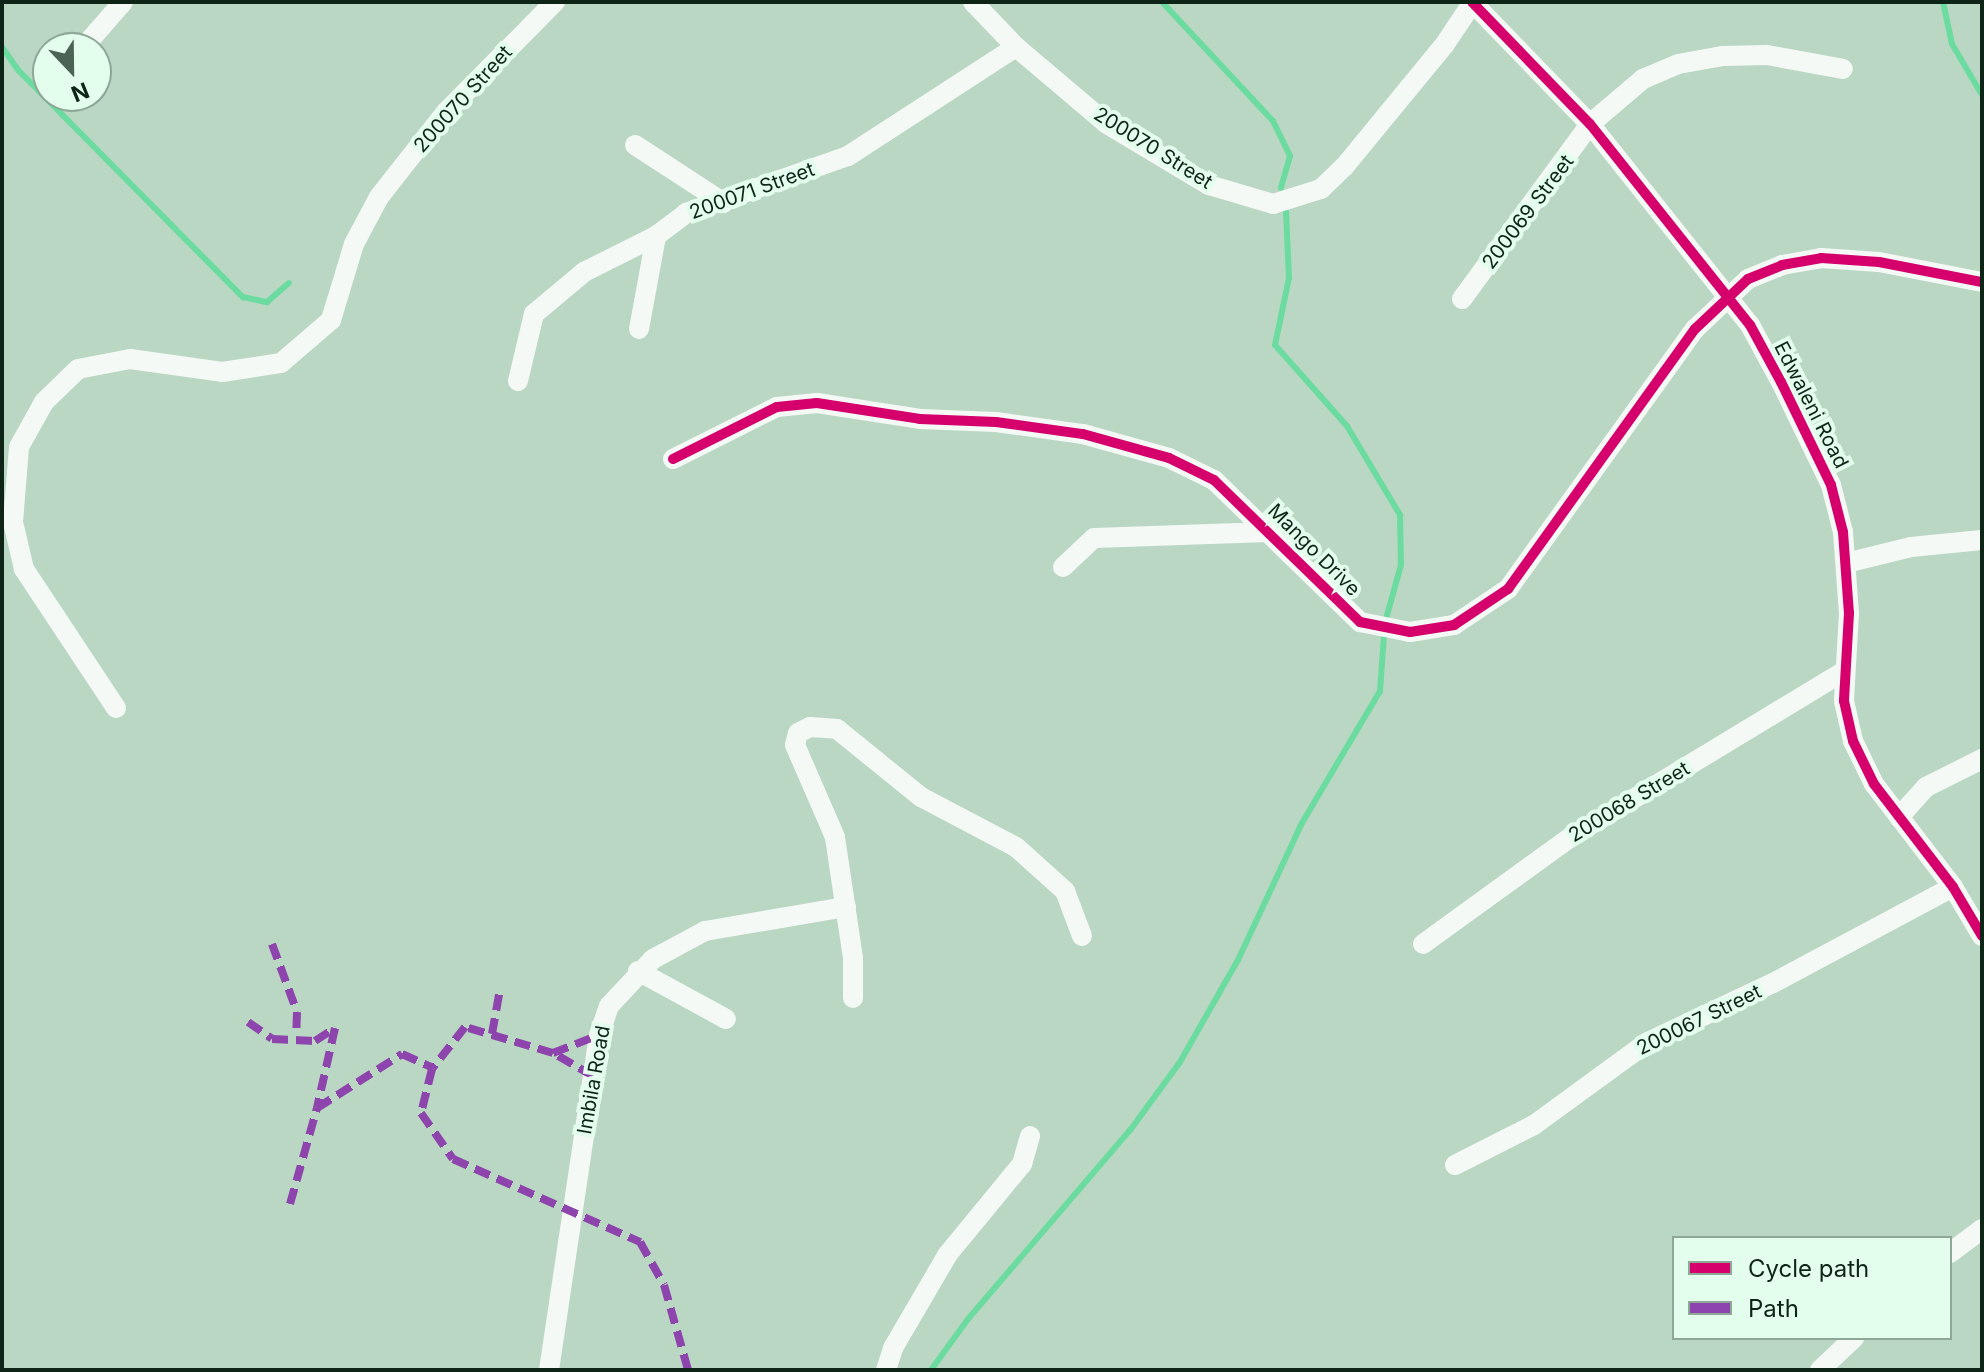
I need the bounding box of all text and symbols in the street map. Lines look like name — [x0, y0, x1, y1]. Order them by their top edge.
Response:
north arrow — [32, 32, 112, 112]
street label: 200070 Street — [409, 41, 517, 157]
text: N — [68, 77, 93, 108]
street label: 200070 Street — [1089, 102, 1217, 194]
street label: 200069 Street — [1477, 150, 1579, 274]
street label: 200071 Street — [686, 157, 818, 225]
street label: Edwaleni Road — [1769, 338, 1853, 472]
street label: Mango Drive — [1263, 499, 1365, 601]
street label: 200068 Street — [1564, 756, 1694, 848]
street label: 200067 Street — [1633, 979, 1765, 1061]
street label: Imbila Road — [573, 1024, 615, 1136]
legend — [1672, 1236, 1952, 1340]
text: Cycle path — [1748, 1254, 1869, 1283]
text: Path — [1748, 1294, 1799, 1323]

